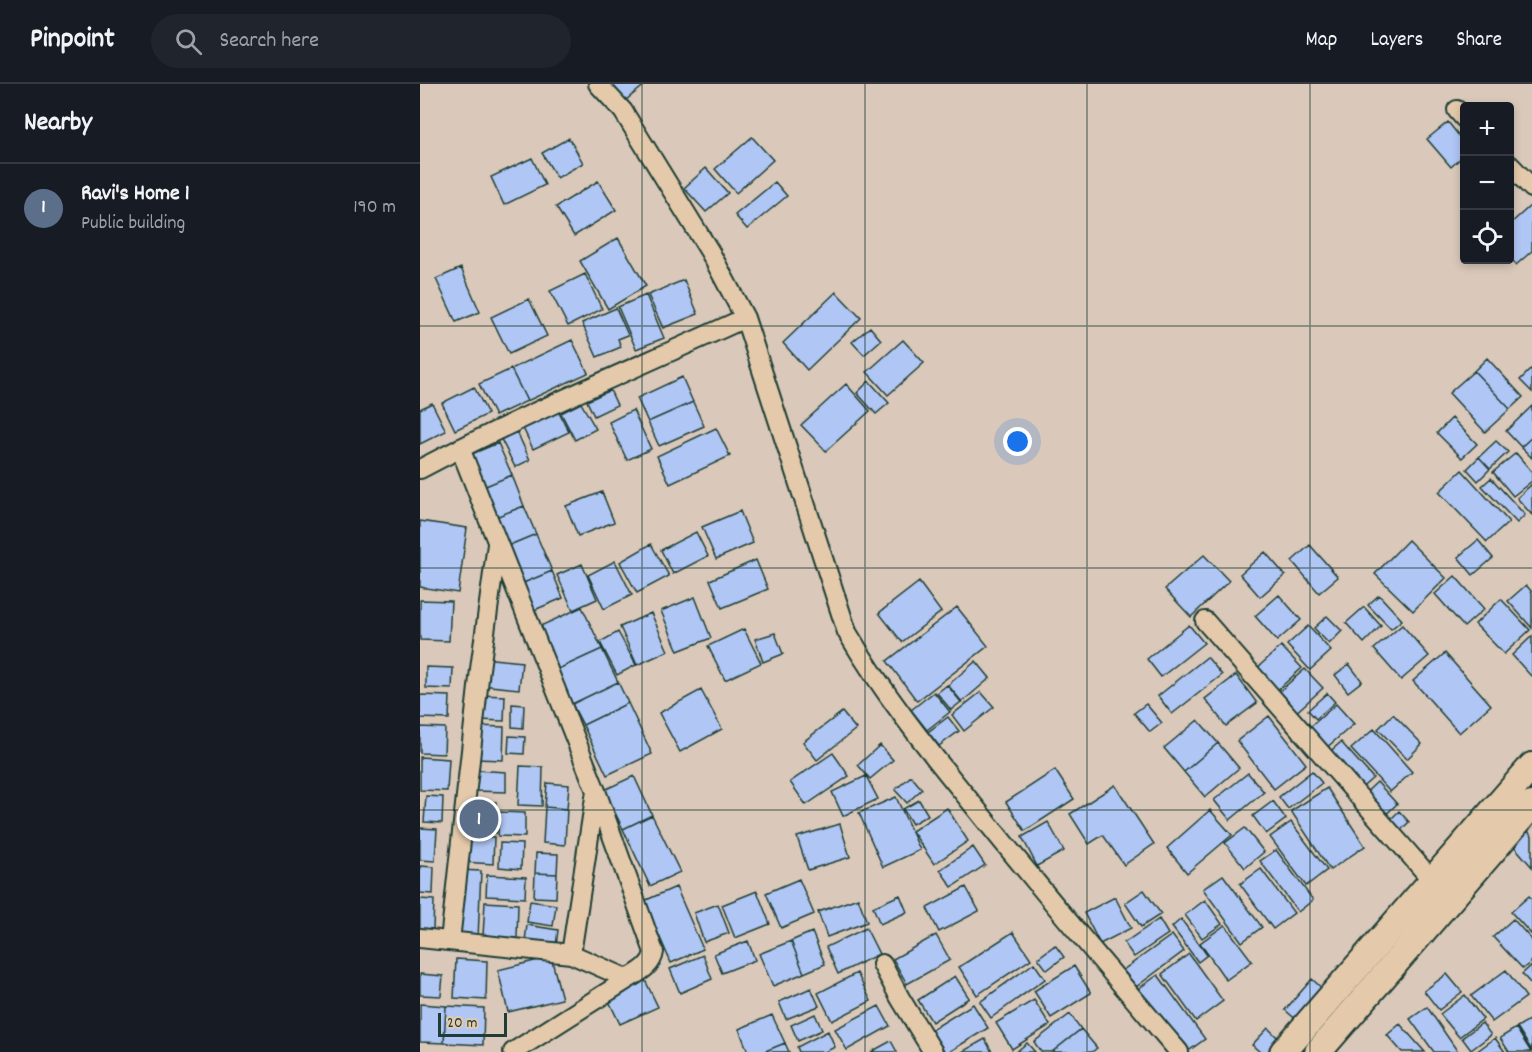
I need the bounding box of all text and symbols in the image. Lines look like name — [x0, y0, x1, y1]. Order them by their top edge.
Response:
search box — [151, 14, 571, 68]
text: Pinpoint — [30, 21, 115, 61]
icon: search — [172, 25, 205, 58]
text: Search here — [220, 26, 319, 57]
text: Map — [1306, 26, 1337, 56]
text: Layers — [1370, 26, 1423, 56]
text: Share — [1456, 26, 1502, 56]
map controls — [1460, 102, 1514, 264]
button: + — [1460, 102, 1514, 156]
text: Nearby — [24, 105, 92, 142]
button: − — [1460, 156, 1514, 210]
text: Ravi's Home 1 — [81, 179, 190, 210]
text: 1 — [41, 194, 46, 222]
text: 190 m — [353, 194, 396, 222]
text: Public building — [81, 210, 185, 238]
button: locate — [1460, 210, 1514, 264]
your location — [1003, 427, 1032, 456]
pin: 1 — [460, 796, 498, 842]
scale bar — [438, 1010, 507, 1038]
text: 20 m — [447, 1012, 477, 1035]

